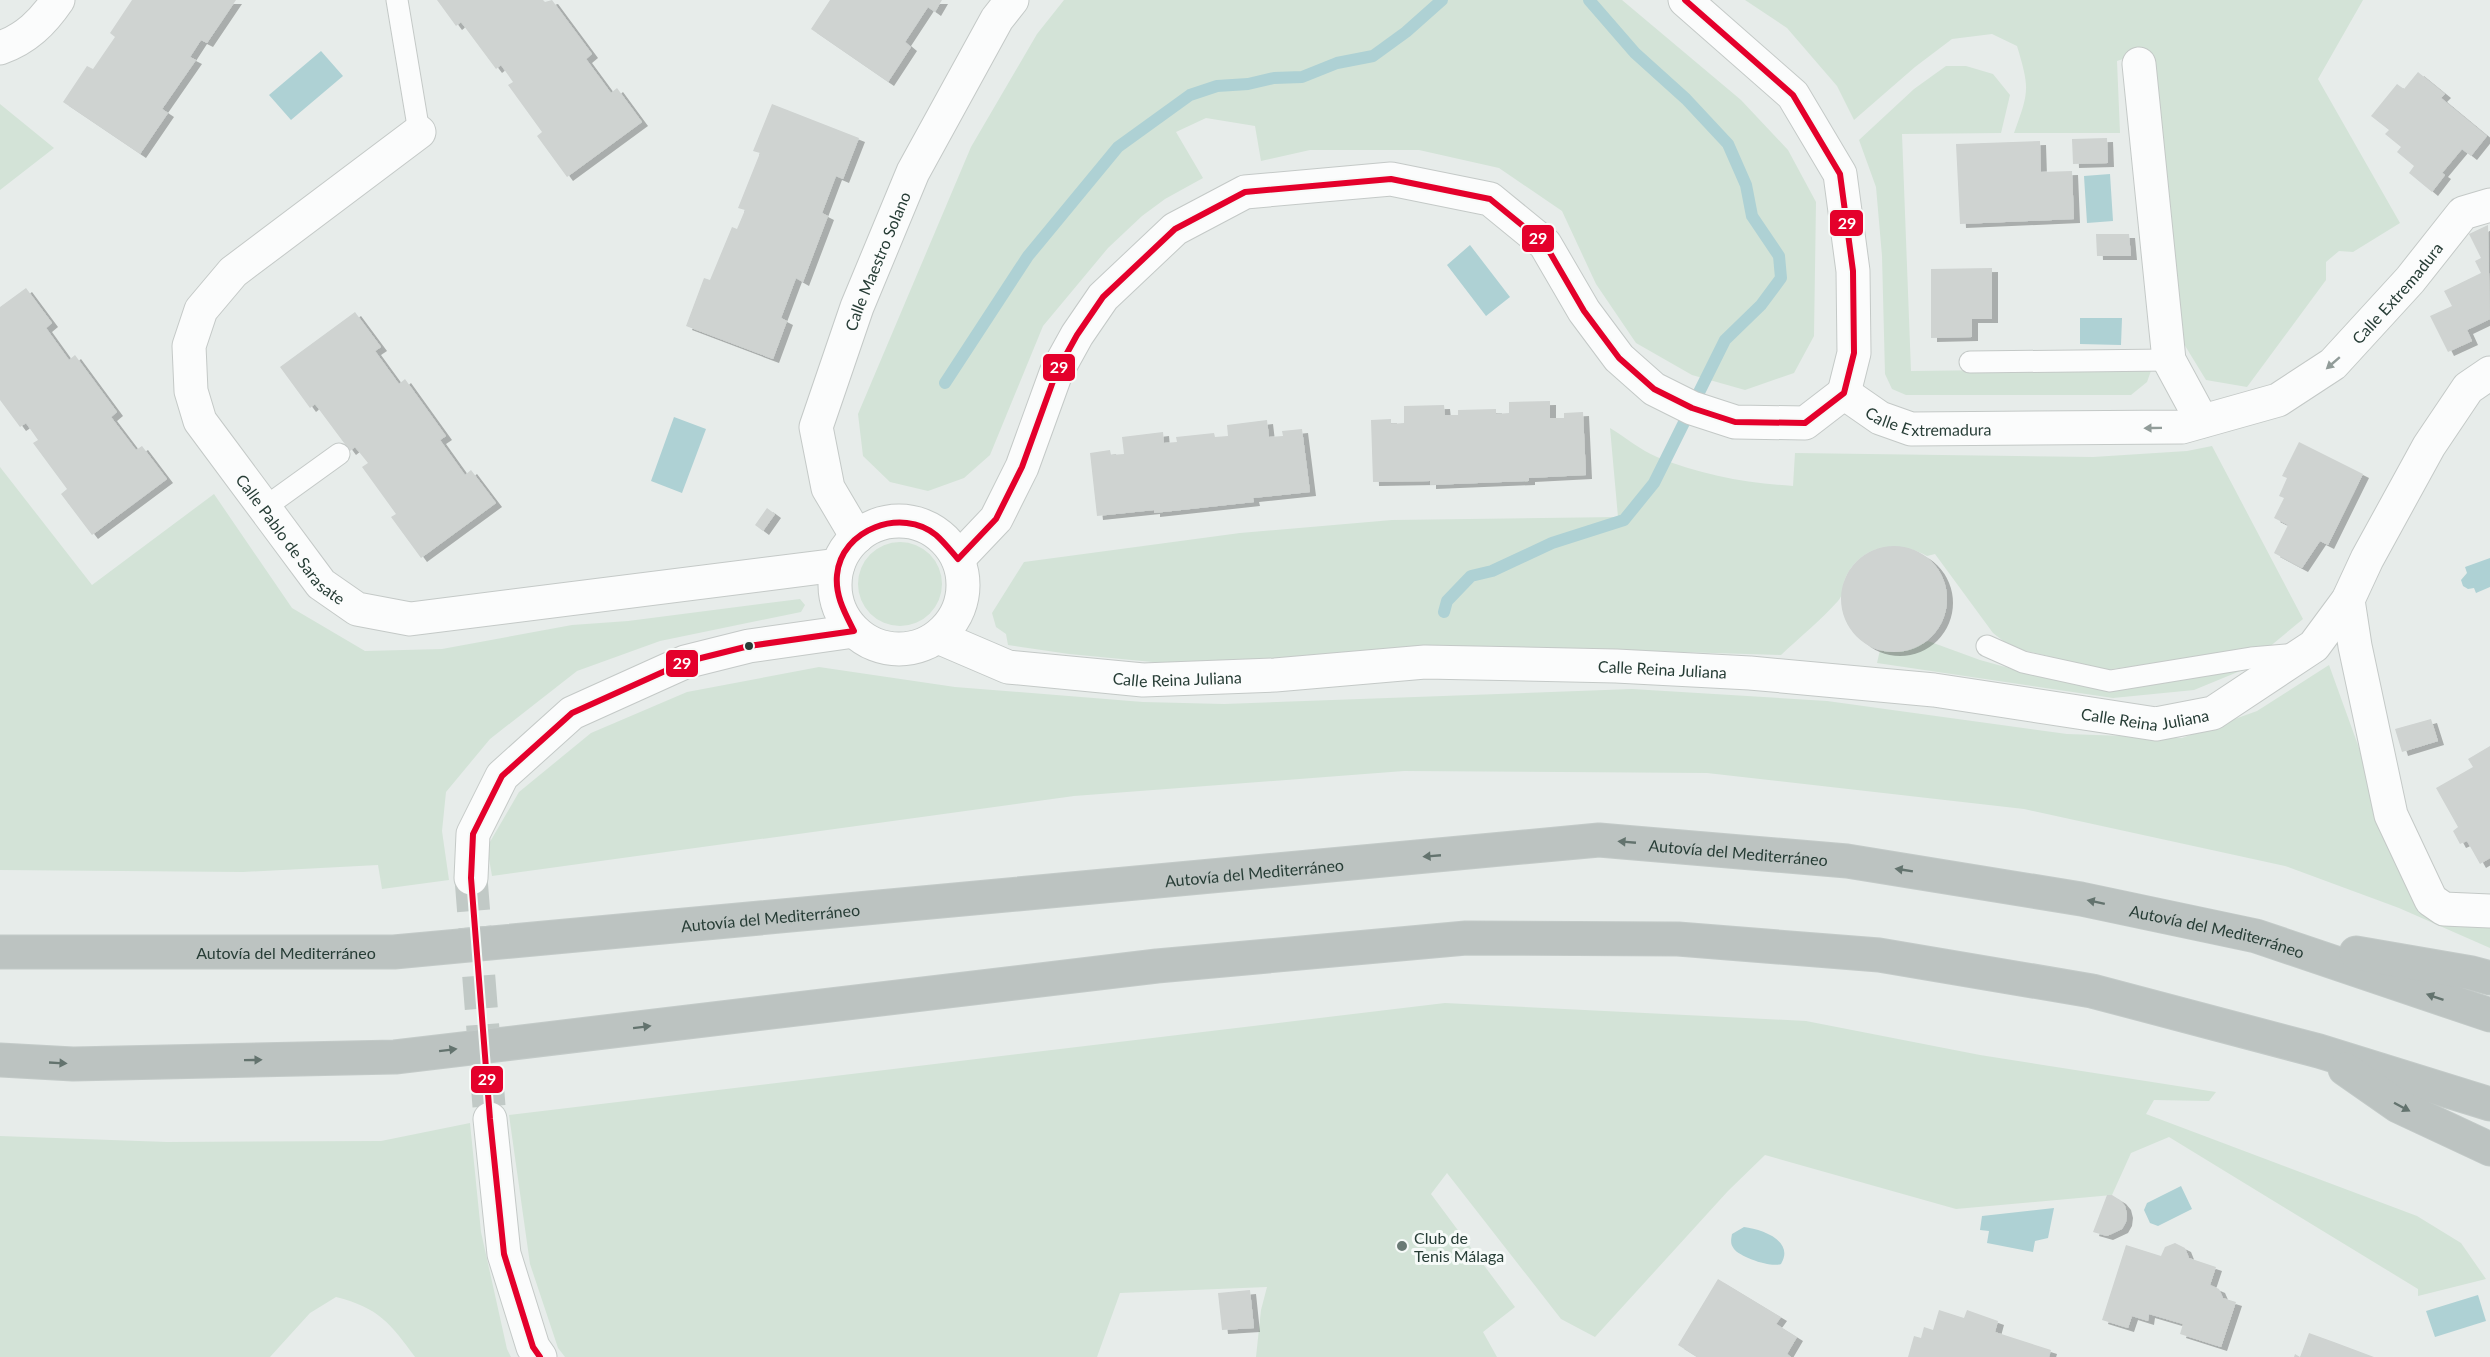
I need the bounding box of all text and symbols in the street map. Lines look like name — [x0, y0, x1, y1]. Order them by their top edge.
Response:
street label: Calle Maestro Solano — [840, 188, 913, 333]
line badge: 29 — [1829, 209, 1864, 237]
text: 29 — [1838, 213, 1856, 232]
line badge: 29 — [1521, 224, 1555, 253]
text: 29 — [1529, 228, 1547, 247]
street label: Calle Extremadura — [2347, 238, 2446, 347]
line badge: 29 — [1042, 353, 1076, 382]
one-way arrow — [2326, 356, 2341, 369]
text: 29 — [1050, 357, 1068, 376]
street label: Calle Extremadura — [1862, 402, 1992, 438]
one-way arrow — [2144, 423, 2163, 432]
street label: Calle Pablo de Sarasate — [233, 470, 349, 608]
unlabelled marker — [743, 640, 755, 652]
line badge: 29 — [665, 649, 699, 678]
text: 29 — [673, 653, 691, 672]
street label: Calle Reina Juliana — [1598, 656, 1727, 681]
street label: Calle Reina Juliana — [1112, 667, 1242, 690]
street label: Calle Reina Juliana — [2080, 703, 2210, 734]
street label: Autovía del Mediterráneo — [1648, 835, 1829, 869]
one-way arrow — [1617, 838, 1636, 847]
one-way arrow — [1423, 851, 1442, 861]
street label: Autovía del Mediterráneo — [1164, 854, 1345, 890]
one-way arrow — [1894, 865, 1913, 874]
one-way arrow — [2087, 897, 2106, 906]
street label: Autovía del Mediterráneo — [680, 899, 861, 935]
street label: Autovía del Mediterráneo — [2128, 900, 2307, 961]
street label: Autovía del Mediterráneo — [196, 943, 376, 962]
one-way arrow — [2426, 991, 2444, 1001]
one-way arrow — [632, 1022, 651, 1032]
one-way arrow — [439, 1045, 458, 1055]
one-way arrow — [244, 1055, 263, 1065]
one-way arrow — [49, 1059, 68, 1068]
line badge: 29 — [470, 1065, 504, 1094]
text: 29 — [478, 1069, 496, 1088]
one-way arrow — [2394, 1102, 2411, 1112]
place label: Club de Tenis Málaga — [1414, 1228, 1504, 1265]
marker: Club de Tenis Málaga — [1395, 1239, 1409, 1253]

